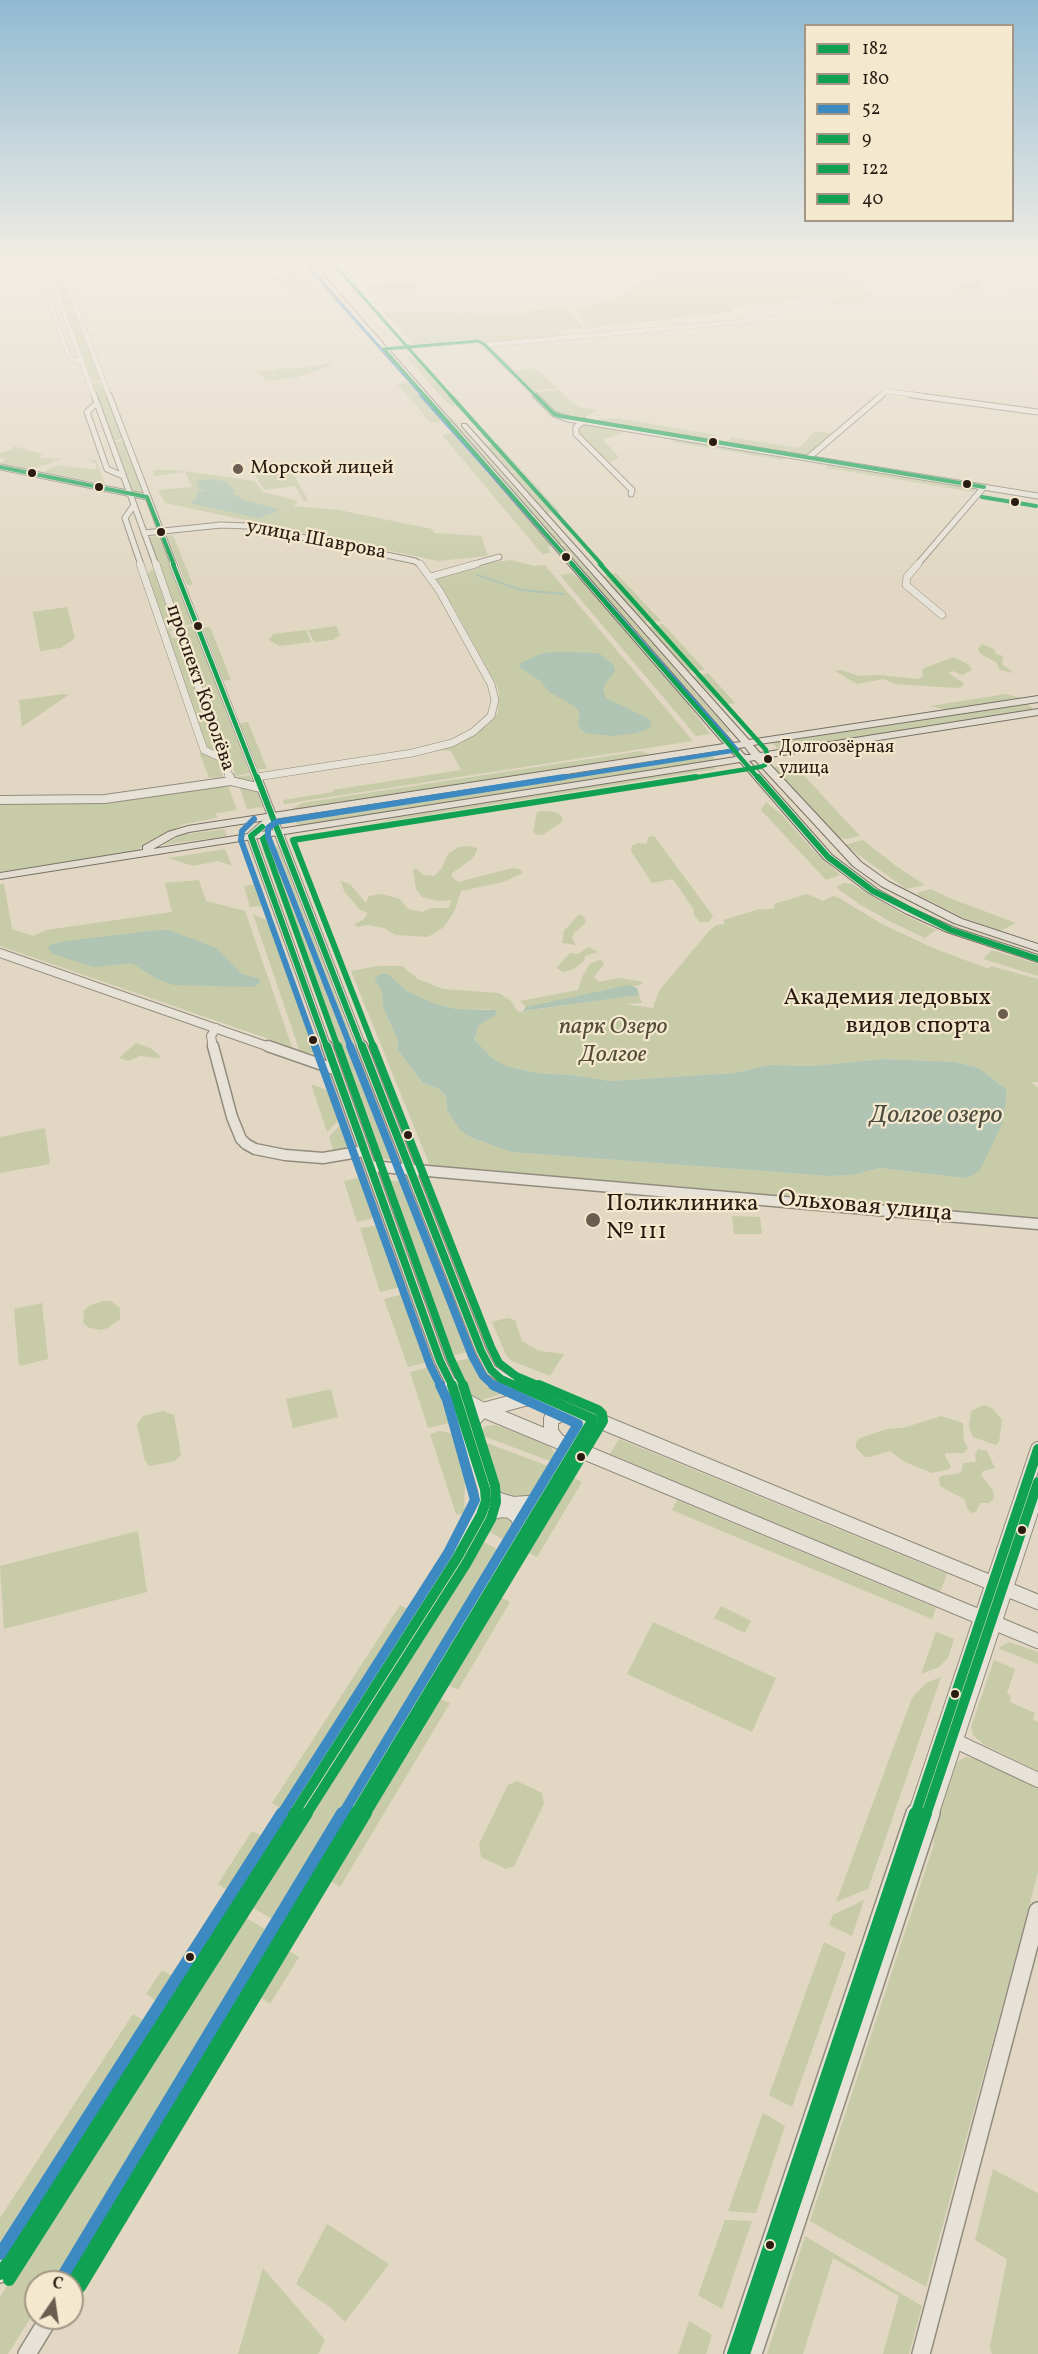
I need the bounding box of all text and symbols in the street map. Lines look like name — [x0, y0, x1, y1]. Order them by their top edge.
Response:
legend — [804, 24, 1014, 222]
text: 182 — [862, 37, 888, 62]
text: 180 — [862, 67, 889, 92]
text: 52 — [862, 97, 880, 122]
text: 9 — [862, 127, 871, 152]
text: 122 — [862, 157, 888, 182]
text: 40 — [862, 187, 883, 212]
unlabelled marker — [707, 436, 719, 448]
place label: Морской лицей — [250, 457, 394, 481]
marker: Морской лицей — [231, 462, 245, 476]
unlabelled marker — [26, 467, 38, 479]
unlabelled marker — [961, 478, 973, 490]
unlabelled marker — [93, 481, 105, 493]
unlabelled marker — [1009, 496, 1021, 508]
street label: улица Шаврова — [244, 516, 388, 566]
unlabelled marker — [155, 526, 167, 538]
unlabelled marker — [560, 551, 572, 563]
street label: проспект Королёва — [159, 602, 239, 774]
unlabelled marker — [192, 620, 204, 632]
place label: Долгоозёрная улица — [779, 738, 894, 780]
marker: Долгоозёрная улица — [762, 753, 774, 765]
place label: Академия ледовых видов спорта — [784, 986, 991, 1042]
marker: Академия ледовых видов спорта — [996, 1007, 1010, 1021]
park label: парк Озеро Долгое — [559, 1015, 667, 1071]
unlabelled marker — [307, 1034, 319, 1046]
water label: Долгое озеро — [870, 1101, 1002, 1133]
unlabelled marker — [402, 1129, 414, 1141]
street label: Ольховая улица — [777, 1186, 953, 1230]
place label: Поликлиника № 111 — [606, 1192, 759, 1248]
marker: Поликлиника № 111 — [584, 1211, 602, 1229]
unlabelled marker — [575, 1451, 587, 1463]
unlabelled marker — [1016, 1524, 1028, 1536]
unlabelled marker — [949, 1688, 961, 1700]
unlabelled marker — [184, 1951, 196, 1963]
unlabelled marker — [764, 2239, 776, 2251]
north arrow — [24, 2270, 84, 2330]
text: С — [50, 2273, 65, 2296]

